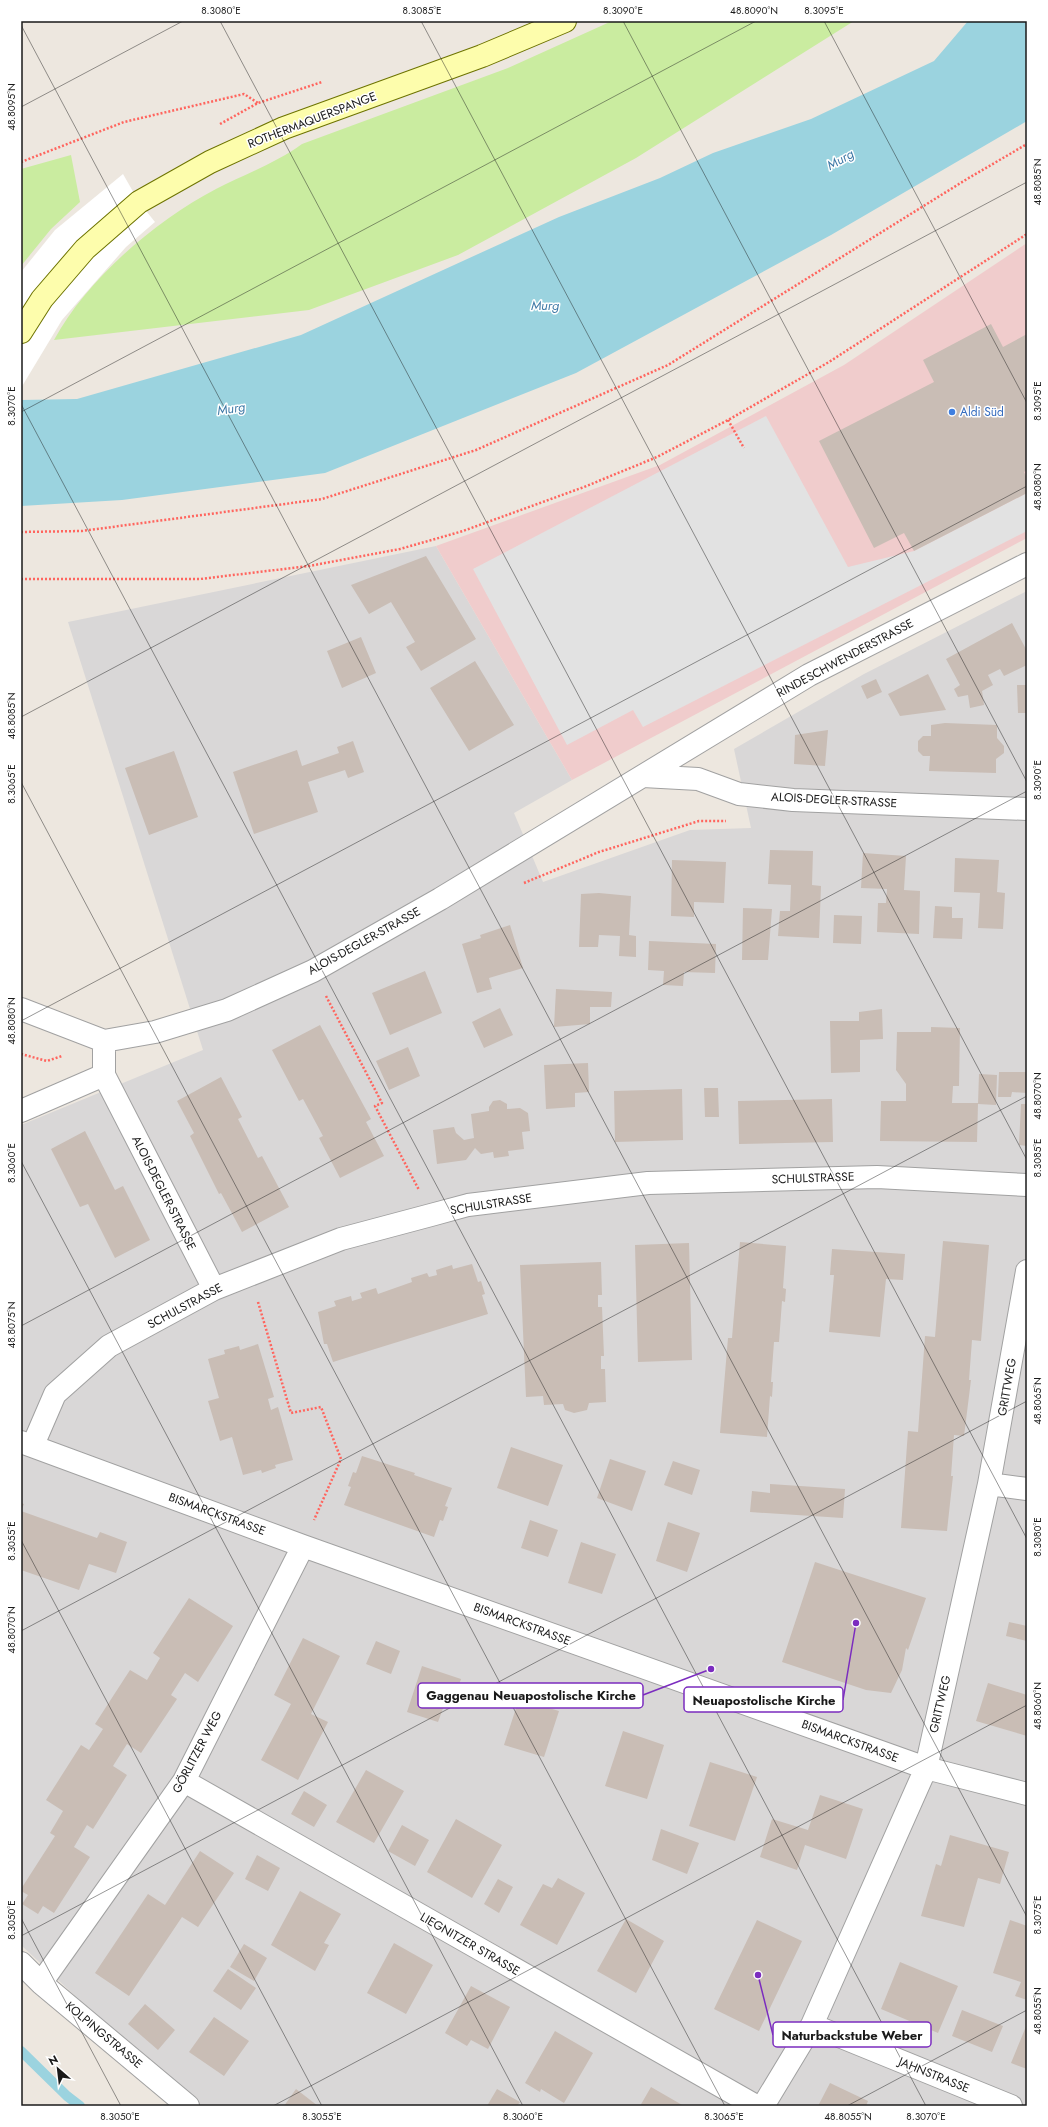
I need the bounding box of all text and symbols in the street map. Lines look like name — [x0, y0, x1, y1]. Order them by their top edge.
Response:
text: 8.3080°E — [201, 3, 241, 18]
text: 8.3085°E — [402, 3, 442, 18]
text: 8.3090°E — [603, 3, 643, 18]
text: 48.8090°N — [730, 3, 778, 18]
text: 8.3095°E — [804, 3, 844, 18]
text: 48.8095°N — [4, 83, 19, 131]
street label: ROTHERMAQUERSPANGE — [245, 87, 379, 153]
water label: Murg — [823, 144, 857, 175]
text: 48.8085°N — [1030, 158, 1045, 206]
water label: Murg — [531, 296, 559, 315]
text: 8.3095°E — [1030, 381, 1045, 421]
text: 8.3070°E — [4, 386, 19, 426]
water label: Murg — [216, 397, 246, 420]
place label: Aldi Süd — [960, 403, 1004, 421]
marker: Aldi Süd — [947, 407, 957, 417]
text: 48.8080°N — [1030, 463, 1045, 511]
street label: RINDESCHWENDERSTRASSE — [773, 614, 917, 702]
text: 48.8085°N — [4, 692, 19, 740]
text: 8.3090°E — [1030, 760, 1045, 800]
text: 8.3065°E — [4, 764, 19, 804]
street label: ALOIS-DEGLER-STRASSE — [770, 788, 898, 812]
street label: ALOIS-DEGLER-STRASSE — [304, 903, 424, 979]
text: 48.8080°N — [4, 997, 19, 1045]
text: 48.8070°N — [1030, 1072, 1045, 1120]
street label: ALOIS-DEGLER-STRASSE — [127, 1133, 201, 1253]
text: 8.3085°E — [1030, 1138, 1045, 1178]
text: 8.3060°E — [4, 1143, 19, 1183]
street label: SCHULSTRASSE — [771, 1168, 855, 1188]
street label: SCHULSTRASSE — [449, 1189, 533, 1219]
street label: SCHULSTRASSE — [144, 1279, 226, 1333]
text: 48.8075°N — [4, 1301, 19, 1349]
street label: GRITTWEG — [993, 1357, 1021, 1417]
text: 48.8065°N — [1030, 1377, 1045, 1425]
street label: BISMARCKSTRASSE — [166, 1488, 268, 1540]
text: 8.3080°E — [1030, 1517, 1045, 1557]
text: 8.3055°E — [4, 1521, 19, 1561]
street label: BISMARCKSTRASSE — [471, 1598, 573, 1650]
text: 48.8070°N — [4, 1606, 19, 1654]
street label: GRITTWEG — [925, 1673, 955, 1735]
text: 48.8060°N — [1030, 1682, 1045, 1730]
callout: Gaggenau Neuapostolische Kirche — [418, 1683, 643, 1708]
text: Gaggenau Neuapostolische Kirche — [426, 1686, 636, 1705]
callout: Neuapostolische Kirche — [684, 1687, 843, 1712]
text: Neuapostolische Kirche — [693, 1691, 836, 1710]
street label: GÖRLITZER WEG — [168, 1708, 226, 1796]
street label: BISMARCKSTRASSE — [799, 1715, 901, 1767]
text: 8.3075°E — [1030, 1896, 1045, 1934]
text: 8.3050°E — [4, 1900, 19, 1940]
street label: LIEGNITZER STRASSE — [417, 1908, 523, 1980]
text: 48.8055°N — [1030, 1987, 1045, 2035]
street label: KOLPINGSTRASSE — [62, 1997, 146, 2073]
callout: Naturbackstube Weber — [773, 2022, 931, 2047]
text: Naturbackstube Weber — [781, 2026, 923, 2045]
north arrow — [38, 2049, 78, 2089]
text: N — [46, 2051, 61, 2069]
street label: JAHNSTRASSE — [894, 2052, 972, 2097]
text: 8.3050°E — [100, 2109, 140, 2124]
text: 8.3055°E — [302, 2109, 342, 2124]
text: 8.3060°E — [503, 2109, 543, 2124]
text: 8.3065°E — [704, 2109, 744, 2124]
text: 48.8055°N — [824, 2109, 872, 2124]
text: 8.3070°E — [906, 2109, 946, 2124]

